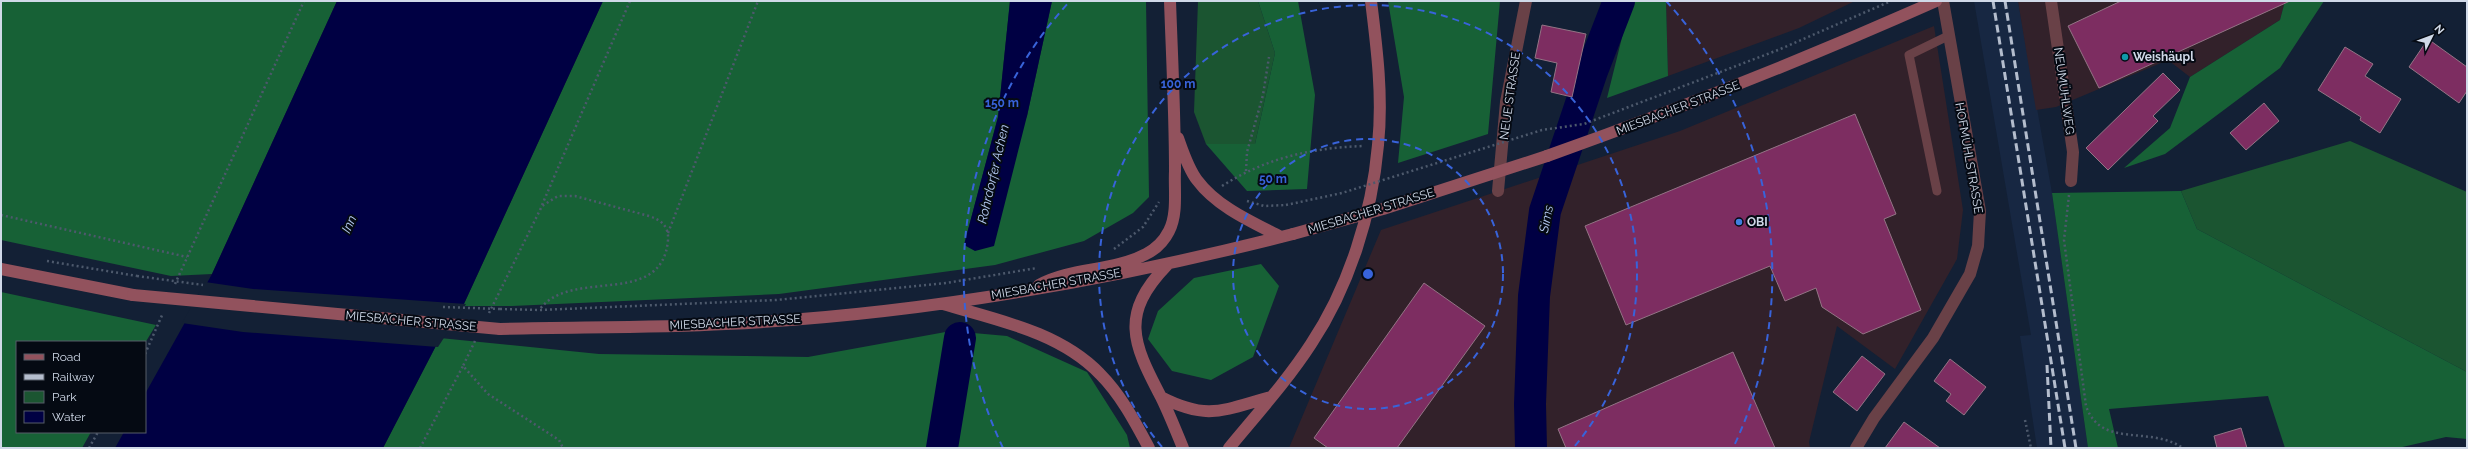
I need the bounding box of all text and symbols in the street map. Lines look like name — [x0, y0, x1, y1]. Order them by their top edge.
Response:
north arrow — [2412, 16, 2452, 56]
text: N — [2431, 22, 2447, 37]
street label: NEUMÜHLWEG — [2051, 46, 2077, 136]
place label: Weishäupl — [2133, 50, 2194, 64]
street label: NEUE STRASSE — [1497, 51, 1523, 141]
marker: Weishäupl — [2120, 52, 2130, 62]
text: 100 m — [1161, 77, 1195, 91]
street label: MIESBACHER STRASSE — [1614, 78, 1742, 138]
text: 150 m — [985, 96, 1019, 110]
street label: HOFMÜHLSTRASSE — [1952, 101, 1986, 215]
water label: Rohrdorfer Achen — [974, 123, 1012, 225]
text: 50 m — [1259, 172, 1287, 186]
street label: MIESBACHER STRASSE — [1306, 185, 1436, 237]
water label: Sims — [1536, 204, 1556, 235]
water label: Inn — [339, 213, 359, 235]
place label: OBI — [1747, 215, 1768, 229]
marker: OBI — [1734, 217, 1744, 227]
street label: MIESBACHER STRASSE — [990, 266, 1122, 302]
centre of rings — [1361, 267, 1375, 281]
street label: MIESBACHER STRASSE — [345, 308, 477, 334]
street label: MIESBACHER STRASSE — [669, 312, 801, 332]
legend — [16, 341, 146, 433]
text: Road — [52, 350, 81, 364]
text: Railway — [52, 370, 95, 384]
text: Park — [52, 390, 77, 404]
text: Water — [52, 410, 86, 424]

